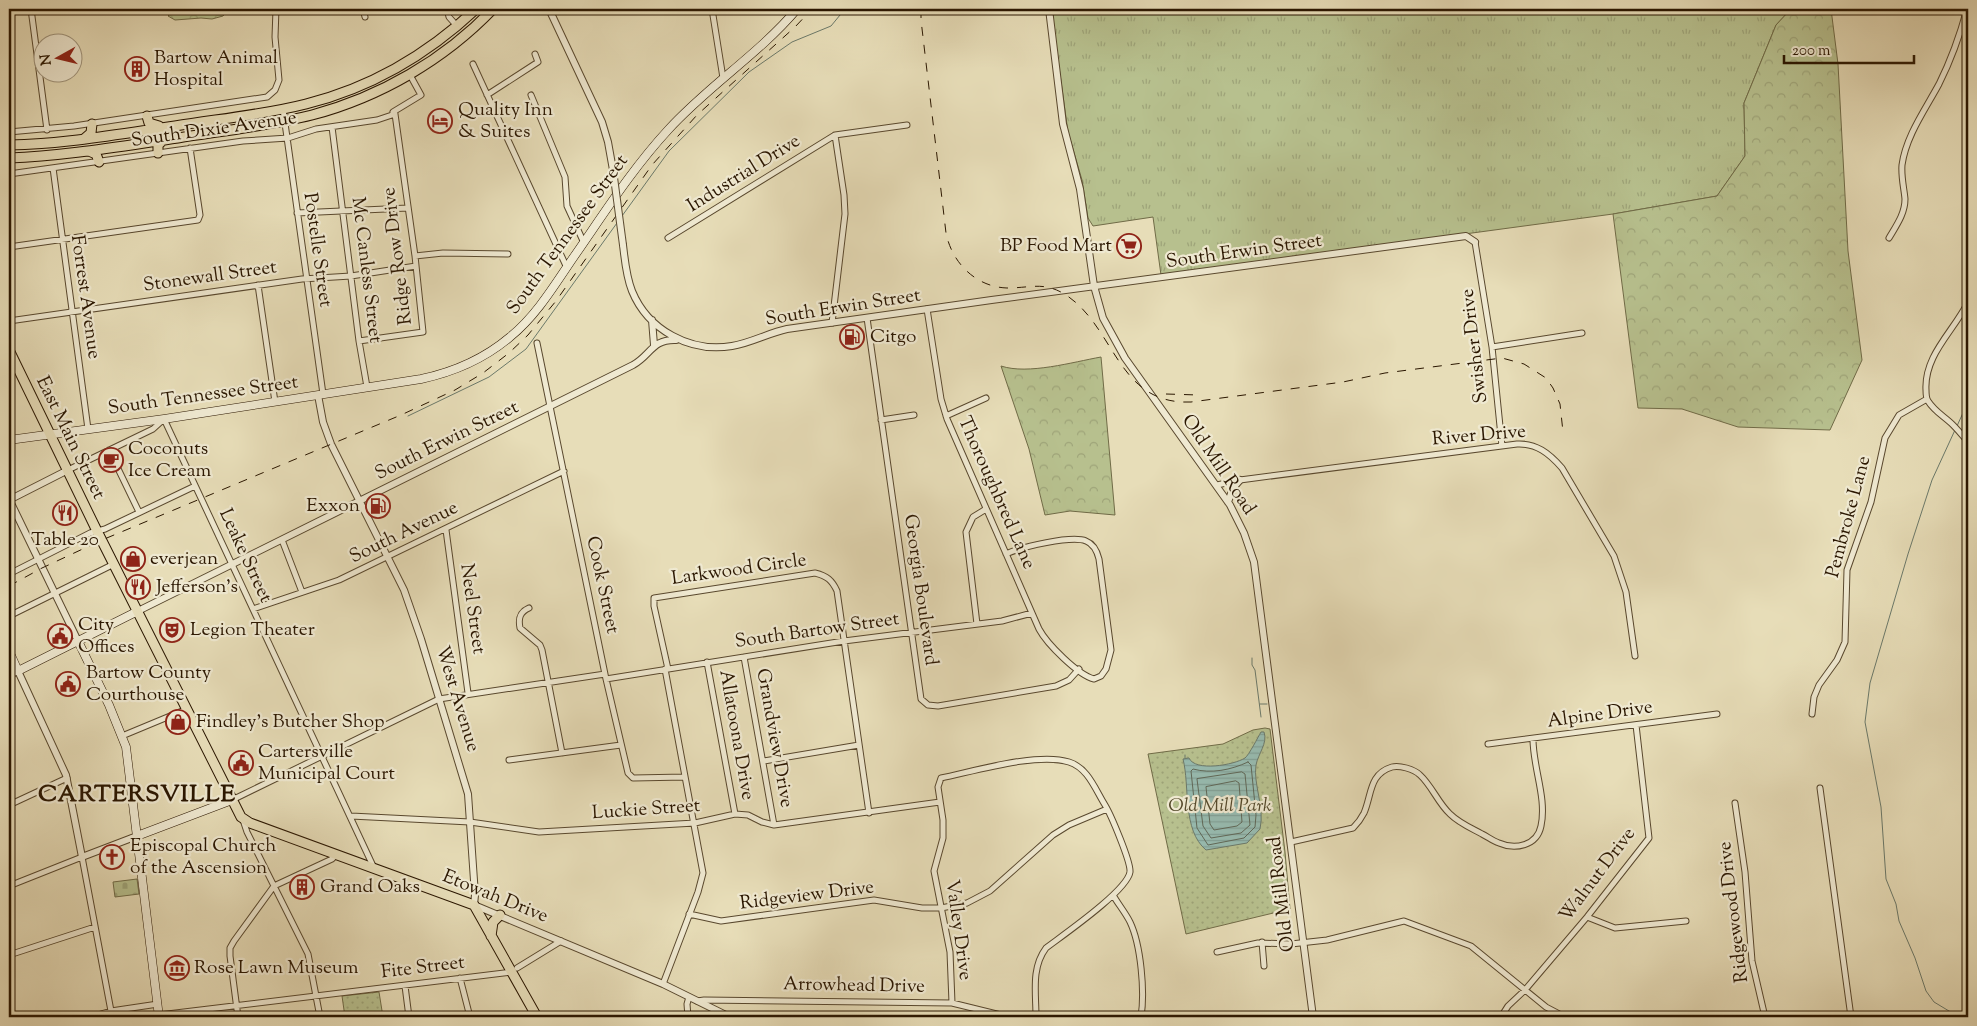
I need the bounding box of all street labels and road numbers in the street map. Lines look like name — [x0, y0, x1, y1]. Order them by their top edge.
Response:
street label: South Dixie Avenue — [129, 105, 299, 155]
street label: Industrial Drive — [682, 128, 806, 220]
street label: South Tennessee Street — [501, 149, 636, 321]
street label: Ridge Row Drive — [376, 185, 420, 326]
street label: Postelle Street — [296, 191, 338, 310]
street label: Mc Canless Street — [344, 195, 388, 345]
street label: South Erwin Street — [1164, 228, 1324, 276]
street label: Forrest Avenue — [63, 233, 107, 361]
street label: Stonewall Street — [142, 254, 279, 300]
street label: South Erwin Street — [763, 282, 923, 334]
street label: Swisher Drive — [1455, 287, 1495, 405]
street label: South Tennessee Street — [106, 369, 300, 423]
street label: East Main Street — [28, 372, 112, 505]
street label: South Erwin Street — [371, 394, 524, 488]
street label: Old Mill Road — [1174, 409, 1262, 521]
street label: Thoroughbred Lane — [950, 412, 1042, 574]
street label: River Drive — [1431, 418, 1527, 454]
street label: Pembroke Lane — [1820, 453, 1878, 581]
street label: South Avenue — [345, 495, 463, 571]
street label: Leake Street — [211, 505, 279, 608]
street label: Georgia Boulevard — [896, 513, 944, 668]
street label: Cook Street — [579, 534, 626, 637]
street label: Larkwood Circle — [670, 547, 808, 593]
street label: Neel Street — [452, 562, 492, 656]
street label: South Bartow Street — [733, 606, 901, 656]
street label: West Avenue — [428, 643, 486, 755]
street label: Grandview Drive — [748, 666, 800, 810]
street label: Allatoona Drive — [711, 668, 761, 802]
street label: Alpine Drive — [1546, 694, 1655, 736]
street label: Luckie Street — [591, 793, 702, 827]
street label: Walnut Drive — [1553, 822, 1643, 928]
street label: Old Mill Road — [1261, 834, 1302, 953]
street label: Ridgewood Drive — [1712, 840, 1756, 984]
street label: Etowah Drive — [438, 864, 552, 930]
street label: Ridgeview Drive — [738, 874, 876, 918]
street label: Valley Drive — [938, 878, 978, 982]
street label: Fite Street — [380, 949, 467, 987]
street label: Arrowhead Drive — [783, 971, 925, 1001]

